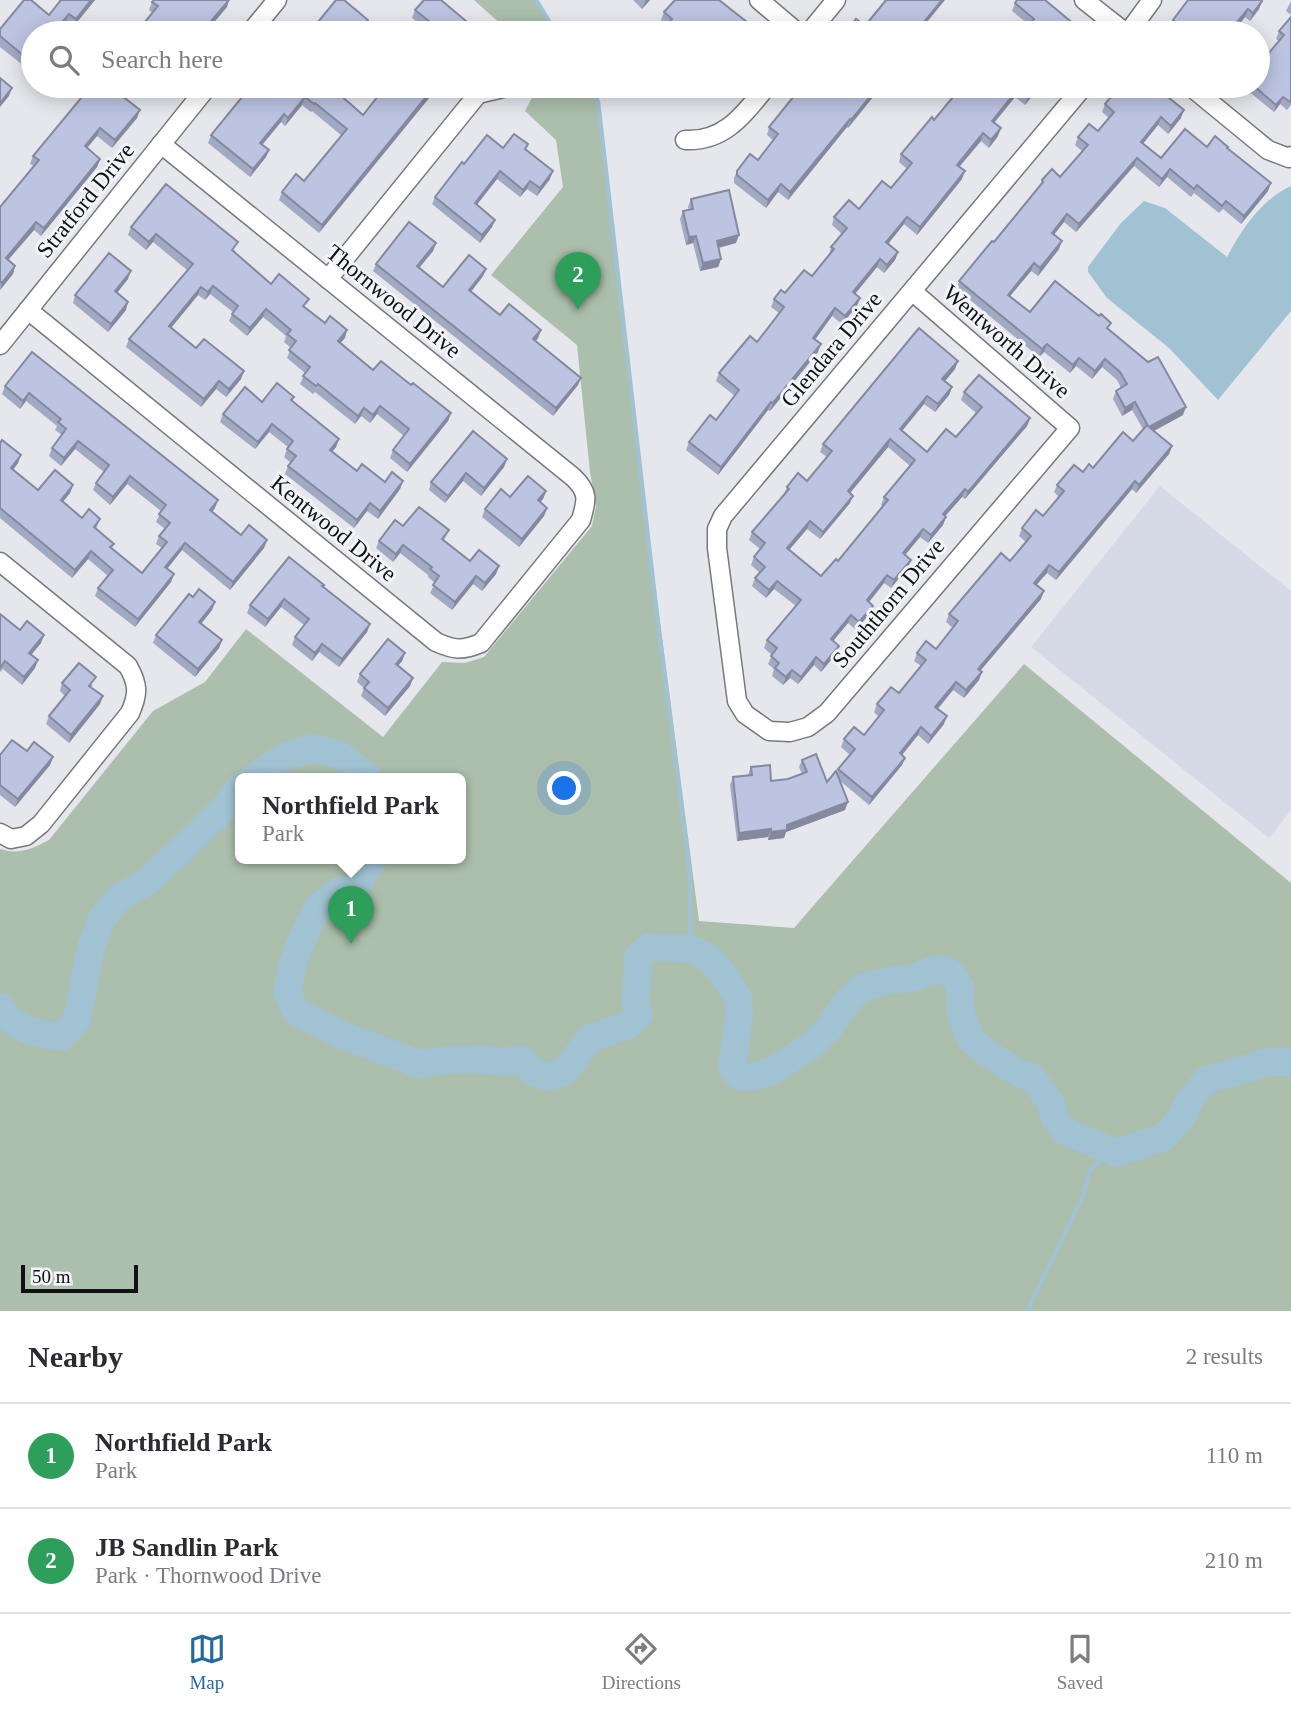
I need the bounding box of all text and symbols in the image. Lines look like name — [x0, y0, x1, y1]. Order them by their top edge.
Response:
search box — [21, 21, 1270, 98]
icon: search — [45, 41, 83, 79]
text: Search here — [101, 45, 223, 74]
street label: Stratford Drive — [32, 138, 139, 263]
street label: Thornwood Drive — [322, 240, 466, 363]
pin: 2 — [555, 252, 601, 310]
street label: Wentworth Drive — [938, 280, 1075, 403]
street label: Glendara Drive — [776, 287, 887, 412]
street label: Kentwood Drive — [266, 470, 401, 587]
street label: Souththorn Drive — [827, 534, 949, 673]
your location — [547, 771, 581, 805]
popup — [235, 773, 466, 864]
text: Northfield Park — [262, 791, 439, 820]
text: Park — [262, 821, 304, 846]
pin: 1 — [328, 886, 374, 944]
scale bar — [21, 1262, 138, 1294]
text: 50 m — [32, 1266, 71, 1287]
text: Nearby — [28, 1340, 123, 1373]
text: 2 results — [1186, 1344, 1263, 1369]
text: Northfield Park — [95, 1428, 272, 1457]
text: 1 — [45, 1443, 57, 1468]
text: 110 m — [1206, 1443, 1263, 1468]
text: Park — [95, 1458, 137, 1483]
text: JB Sandlin Park — [95, 1533, 279, 1562]
text: 2 — [45, 1548, 57, 1573]
text: 210 m — [1205, 1548, 1263, 1573]
text: Park · Thornwood Drive — [95, 1563, 321, 1588]
tab: Map — [188, 1630, 226, 1694]
tab: Directions — [602, 1630, 681, 1694]
tab: Saved — [1057, 1630, 1103, 1694]

